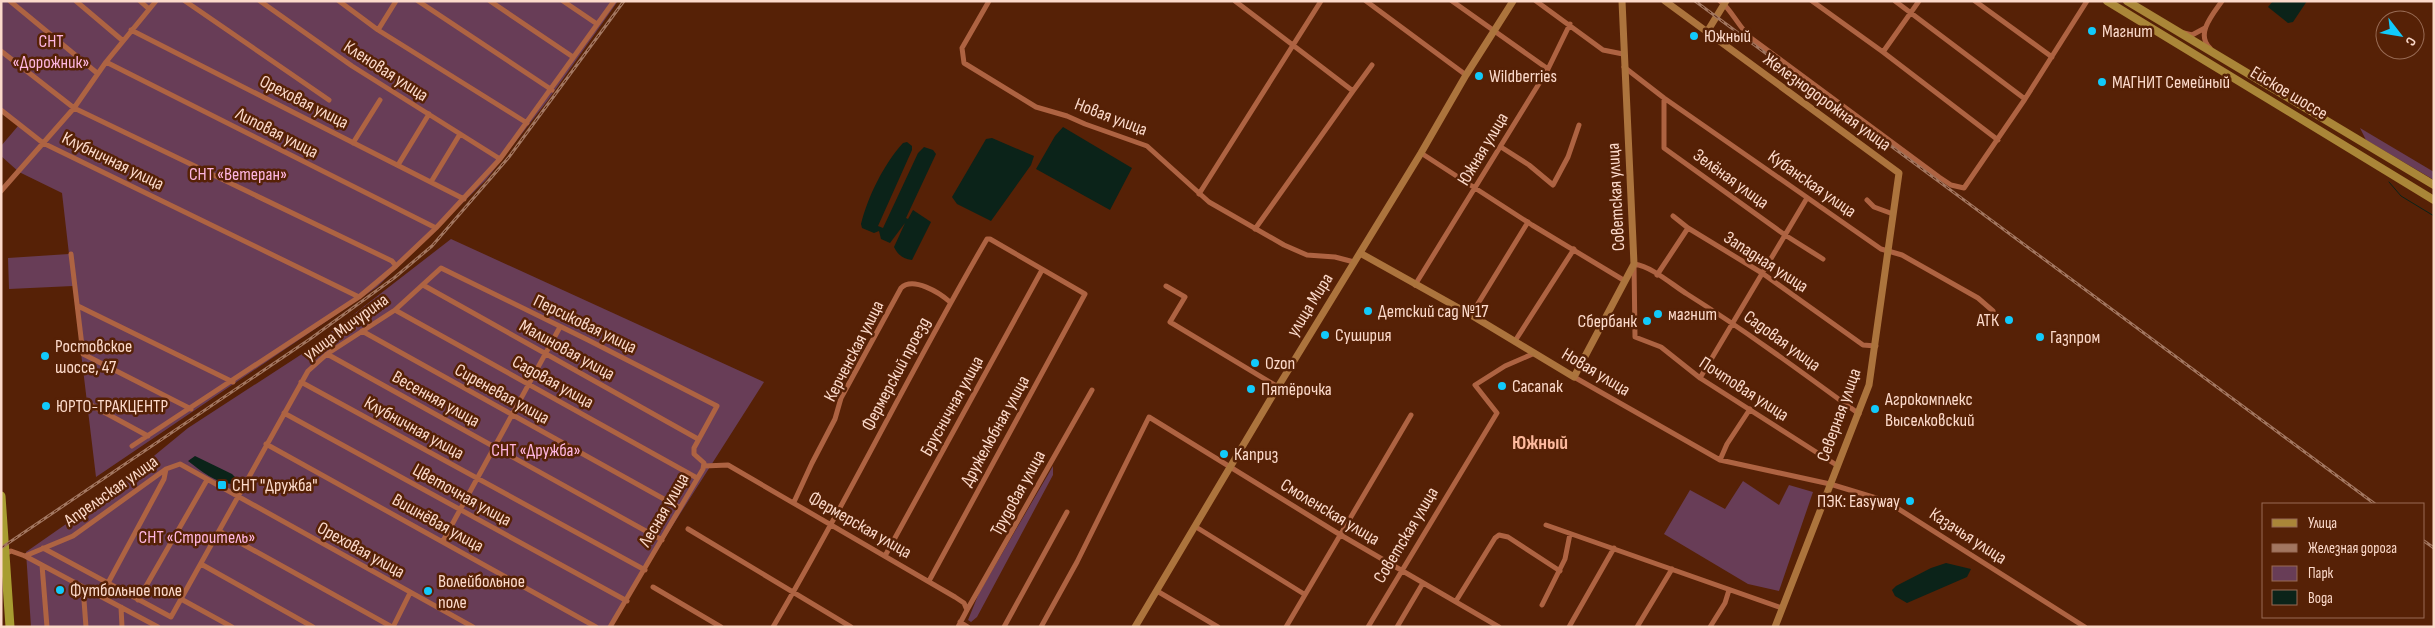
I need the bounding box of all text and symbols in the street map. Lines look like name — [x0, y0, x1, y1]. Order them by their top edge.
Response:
north arrow — [2375, 10, 2425, 60]
place label: Магнит — [2102, 21, 2153, 42]
marker: Магнит — [2086, 25, 2098, 37]
place label: Южный — [1704, 26, 1751, 47]
marker: Южный — [1688, 30, 1700, 42]
park label: СНТ «Дорожник» — [13, 31, 89, 73]
text: С — [2402, 34, 2420, 49]
street label: Кленовая улица — [340, 36, 432, 106]
street label: Железнодорожная улица — [1759, 49, 1895, 155]
street label: Ейское шоссе — [2246, 62, 2332, 124]
place label: Wildberries — [1489, 66, 1557, 87]
marker: Wildberries — [1473, 70, 1485, 82]
street label: Ореховая улица — [256, 71, 352, 133]
place label: МАГНИТ Семейный — [2112, 72, 2230, 93]
marker: МАГНИТ Семейный — [2096, 76, 2108, 88]
street label: Новая улица — [1072, 94, 1150, 140]
street label: Липовая улица — [231, 103, 322, 163]
street label: Южная улица — [1453, 109, 1513, 189]
street label: Клубничная улица — [59, 127, 167, 195]
street label: Советская улица — [1603, 142, 1629, 252]
street label: Зелёная улица — [1689, 145, 1773, 213]
street label: Кубанская улица — [1764, 146, 1860, 222]
park label: СНТ «Ветеран» — [189, 164, 287, 185]
street label: Западная улица — [1720, 227, 1812, 297]
street label: улица Мира — [1282, 269, 1338, 340]
street label: улица Мичурина — [299, 289, 393, 365]
street label: Персиковая улица — [530, 290, 640, 358]
street label: Керченская улица — [820, 297, 888, 405]
place label: Детский сад №17 — [1378, 301, 1489, 322]
place label: магнит — [1668, 304, 1717, 325]
marker: Детский сад №17 — [1362, 305, 1374, 317]
street label: Садовая улица — [1740, 306, 1825, 376]
marker: магнит — [1652, 308, 1664, 320]
place label: АТК — [1976, 310, 2000, 331]
place label: Сбербанк — [1577, 311, 1637, 332]
street label: Фермерский проезд — [857, 314, 935, 434]
marker: АТК — [2003, 314, 2015, 326]
street label: Малиновая улица — [516, 315, 618, 385]
marker: Сбербанк — [1641, 315, 1653, 327]
place label: Суширия — [1335, 325, 1392, 346]
place label: Газпром — [2050, 327, 2100, 348]
marker: Суширия — [1319, 329, 1331, 341]
marker: Газпром — [2034, 331, 2046, 343]
place label: Ростовское шоссе, 47 — [55, 336, 132, 378]
street label: Новая улица — [1558, 343, 1634, 401]
marker: Ростовское шоссе, 47 — [39, 350, 51, 362]
street label: Садовая улица — [509, 351, 597, 413]
street label: Брусничная улица — [916, 352, 988, 460]
street label: Почтовая улица — [1695, 352, 1793, 426]
place label: Ozon — [1265, 353, 1295, 374]
marker: Ozon — [1249, 357, 1261, 369]
street label: Сиреневая улица — [451, 359, 553, 429]
street label: Весенняя улица — [389, 366, 483, 432]
street label: Северная улица — [1812, 366, 1866, 464]
street label: Дружелюбная улица — [956, 372, 1034, 490]
place label: Сасапак — [1512, 376, 1563, 397]
place label: Пятёрочка — [1261, 379, 1332, 400]
marker: Сасапак — [1496, 380, 1508, 392]
marker: Пятёрочка — [1245, 383, 1257, 395]
place label: Агрокомплекс Выселковский — [1884, 389, 1975, 431]
street label: Клубничная улица — [361, 392, 468, 464]
place label: ЮРТО-ТРАКЦЕНТР — [56, 396, 168, 417]
marker: ЮРТО-ТРАКЦЕНТР — [40, 400, 52, 412]
marker: Агрокомплекс Выселковский — [1869, 403, 1881, 415]
district label: Южный — [1512, 431, 1568, 455]
park label: СНТ «Дружба» — [491, 440, 581, 461]
place label: Каприз — [1234, 444, 1278, 465]
street label: Трудовая улица — [986, 447, 1050, 539]
marker: Каприз — [1218, 448, 1230, 460]
street label: Апрельская улица — [59, 451, 162, 532]
street label: Цветочная улица — [409, 459, 515, 531]
street label: Лесная улица — [634, 469, 694, 551]
street label: Смоленская улица — [1277, 474, 1383, 550]
place label: СНТ "Дружба" — [232, 475, 318, 496]
marker: СНТ "Дружба" — [216, 479, 228, 491]
street label: Советская улица — [1369, 483, 1443, 587]
street label: Фермерская улица — [805, 487, 915, 563]
street label: Вишнёвая улица — [389, 489, 487, 557]
place label: ПЭК: Easyway — [1817, 491, 1900, 512]
marker: ПЭК: Easyway — [1904, 495, 1916, 507]
street label: Казачья улица — [1926, 503, 2011, 569]
legend — [2262, 503, 2425, 618]
text: Улица — [2308, 514, 2337, 533]
street label: Ореховая улица — [314, 517, 408, 583]
park label: СНТ «Строитель» — [139, 527, 255, 548]
text: Железная дорога — [2308, 539, 2397, 558]
text: Парк — [2308, 564, 2334, 583]
place label: Волейбольное поле — [438, 571, 525, 613]
place label: Футбольное поле — [70, 580, 182, 601]
marker: Футбольное поле — [54, 584, 66, 596]
marker: Волейбольное поле — [422, 585, 434, 597]
text: Вода — [2308, 589, 2333, 608]

